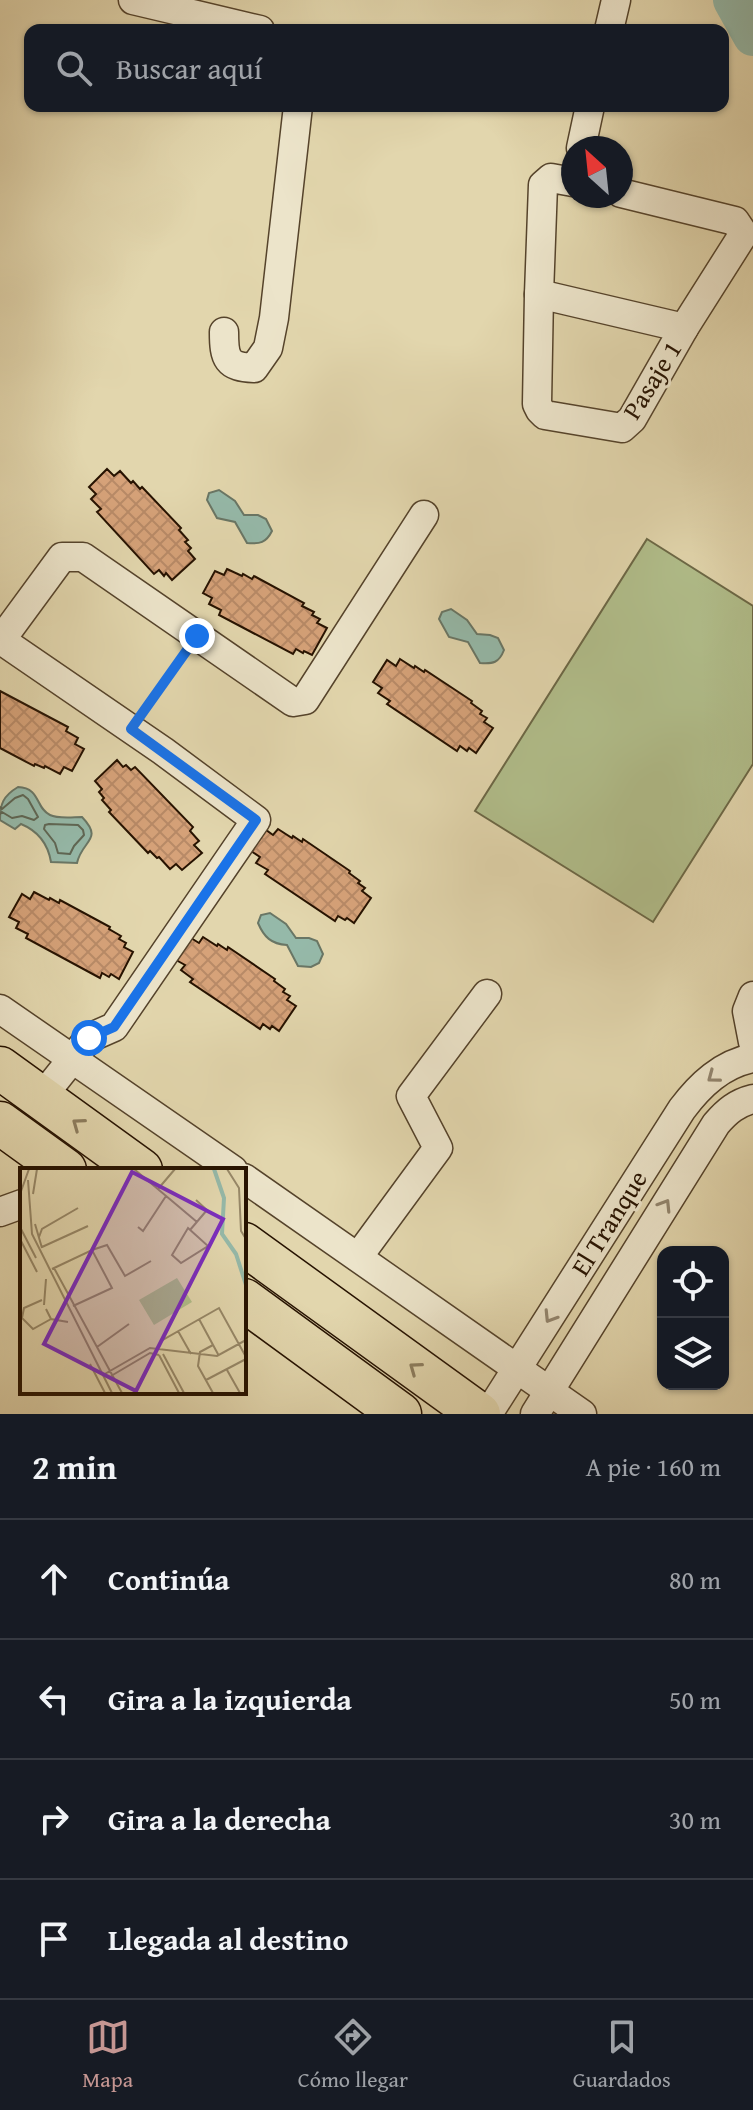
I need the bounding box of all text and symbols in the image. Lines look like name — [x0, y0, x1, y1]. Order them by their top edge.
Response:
search box — [24, 24, 729, 112]
icon: search — [52, 46, 96, 90]
text: Buscar aquí — [116, 46, 262, 90]
north arrow — [561, 136, 633, 208]
street label: Pasaje 1 — [612, 333, 691, 427]
route end — [179, 618, 215, 654]
route start — [71, 1020, 107, 1056]
one-way arrow — [707, 1068, 722, 1082]
one-way arrow — [72, 1119, 87, 1134]
street label: El Tranque — [561, 1162, 656, 1283]
inset map — [20, 1168, 246, 1394]
one-way arrow — [656, 1200, 671, 1214]
map controls — [657, 1246, 729, 1390]
button: locate — [657, 1246, 729, 1318]
one-way arrow — [544, 1308, 559, 1323]
button: layers — [657, 1318, 729, 1390]
one-way arrow — [410, 1363, 424, 1378]
text: 2 min — [32, 1442, 117, 1491]
text: A pie · 160 m — [586, 1447, 721, 1486]
icon: ahead — [32, 1557, 76, 1601]
text: Continúa — [108, 1557, 230, 1601]
text: 80 m — [669, 1560, 721, 1599]
icon: left — [32, 1677, 76, 1721]
text: Gira a la izquierda — [108, 1677, 352, 1721]
text: 50 m — [669, 1680, 721, 1719]
icon: right — [32, 1797, 76, 1841]
text: Gira a la derecha — [108, 1797, 331, 1841]
text: 30 m — [669, 1800, 721, 1839]
icon: arrive — [32, 1917, 76, 1961]
text: Llegada al destino — [108, 1917, 349, 1961]
tab: Mapa — [82, 2015, 133, 2095]
tab: Cómo llegar — [298, 2015, 408, 2095]
tab: Guardados — [573, 2015, 671, 2095]

